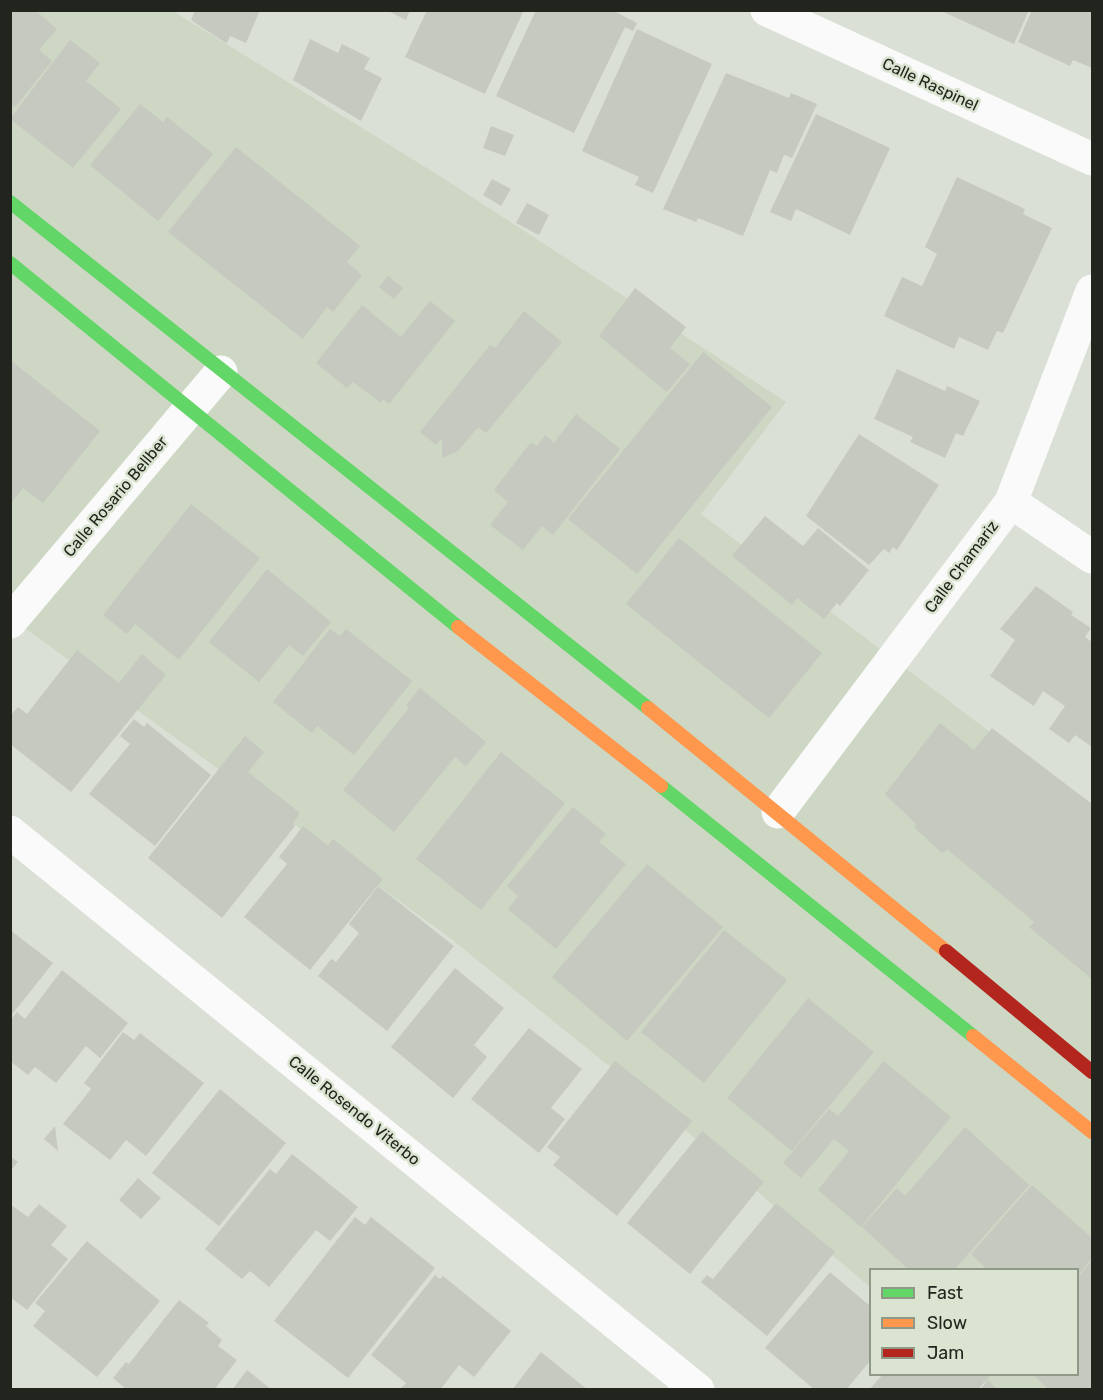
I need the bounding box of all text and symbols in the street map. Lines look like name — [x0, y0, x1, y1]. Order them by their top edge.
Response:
street label: Calle Raspinel — [879, 54, 981, 116]
street label: Calle Rosario Bellber — [60, 433, 172, 561]
street label: Calle Chamariz — [921, 517, 1003, 617]
street label: Calle Rosendo Viterbo — [284, 1052, 424, 1170]
legend — [869, 1268, 1079, 1376]
text: Fast — [927, 1282, 963, 1304]
text: Slow — [927, 1312, 967, 1334]
text: Jam — [927, 1342, 964, 1364]

